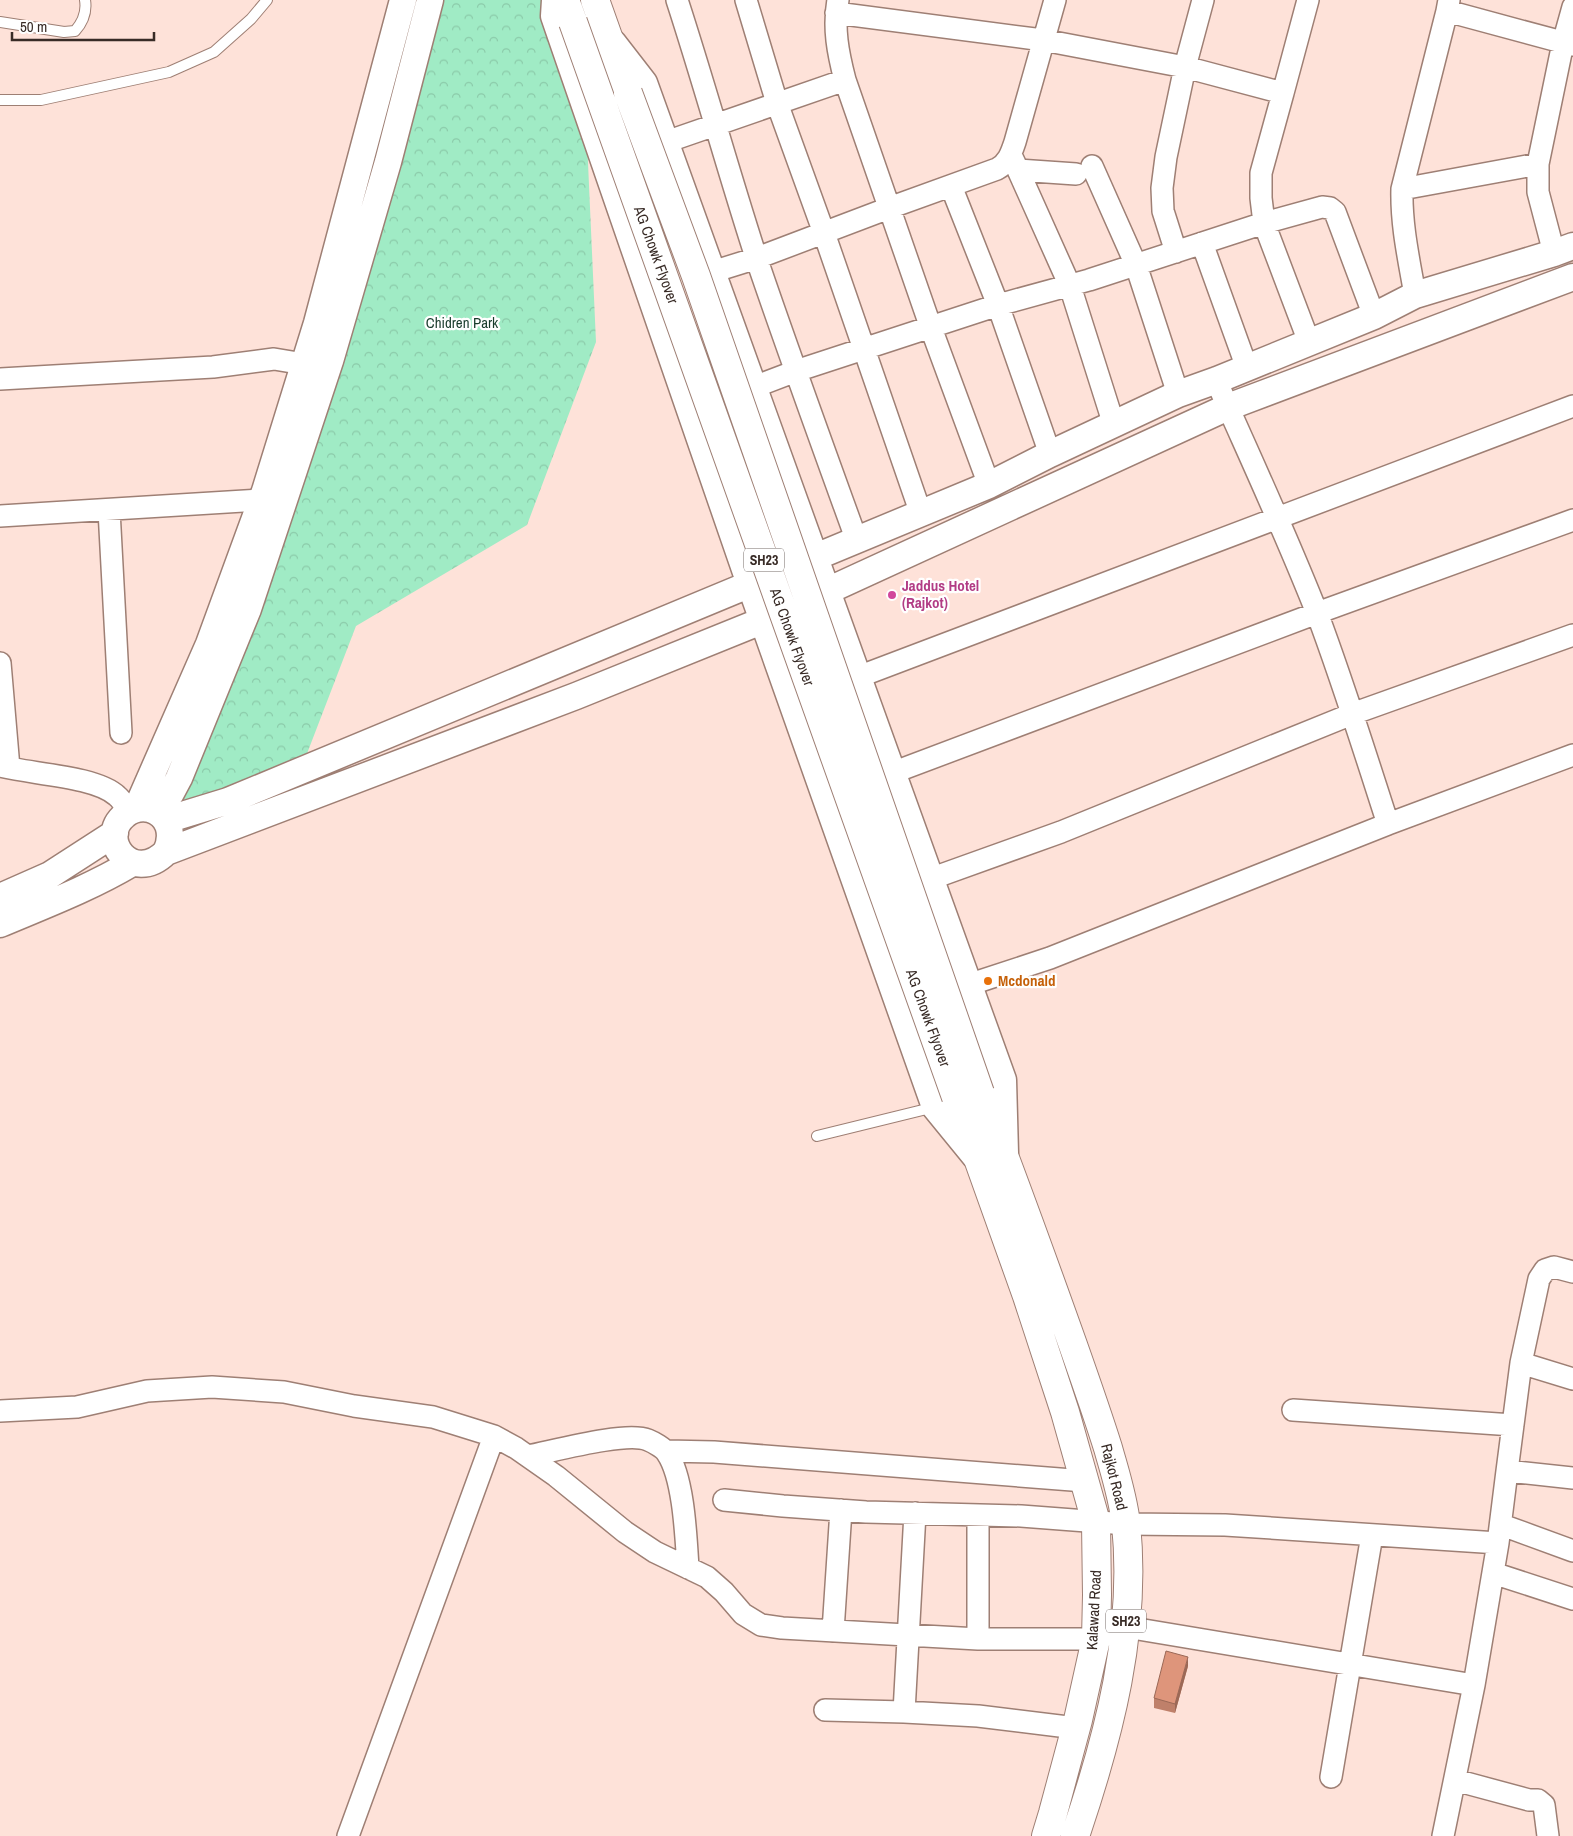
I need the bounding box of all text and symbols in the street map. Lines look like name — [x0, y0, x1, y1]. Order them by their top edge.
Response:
scale bar — [12, 10, 155, 42]
text: 50 m — [20, 16, 47, 37]
street label: AG Chowk Flyover — [629, 202, 684, 307]
park label: Chidren Park — [426, 312, 499, 333]
road number: SH23 — [744, 548, 784, 572]
place label: Jaddus Hotel (Rajkot) — [902, 575, 979, 613]
street label: AG Chowk Flyover — [765, 584, 820, 689]
marker: Jaddus Hotel (Rajkot) — [886, 589, 898, 601]
street label: AG Chowk Flyover — [901, 965, 956, 1070]
place label: Mcdonald — [998, 970, 1055, 991]
marker: Mcdonald — [982, 975, 994, 987]
street label: Rajkot Road — [1096, 1442, 1133, 1512]
street label: Kalawad Road — [1081, 1569, 1106, 1650]
road number: SH23 — [1106, 1610, 1146, 1632]

